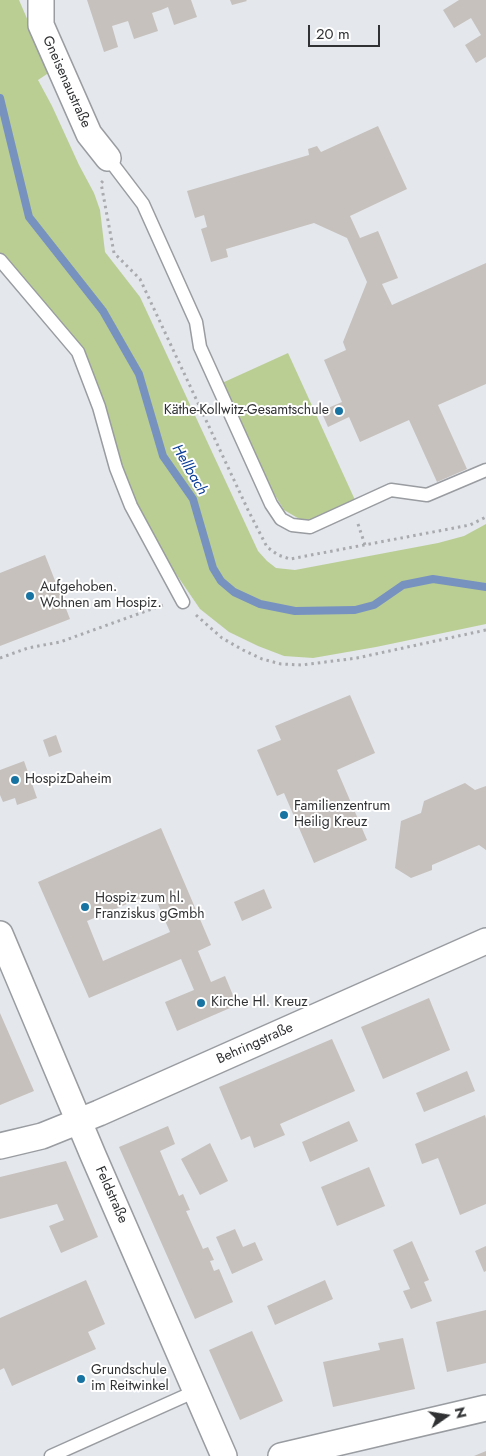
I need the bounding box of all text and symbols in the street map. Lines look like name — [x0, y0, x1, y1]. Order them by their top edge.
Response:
scale bar — [311, 15, 384, 47]
text: 20 m — [316, 23, 350, 45]
street label: Gneisenaustraße — [38, 33, 94, 131]
place label: Käthe-Kollwitz-Gesamtschule — [164, 403, 329, 419]
marker: Käthe-Kollwitz-Gesamtschule — [333, 405, 345, 417]
water label: Hellbach — [167, 441, 211, 499]
place label: Aufgehoben. Wohnen am Hospiz. — [40, 580, 162, 612]
marker: Aufgehoben. Wohnen am Hospiz. — [24, 590, 36, 602]
place label: HospizDaheim — [25, 772, 112, 788]
marker: HospizDaheim — [9, 774, 21, 786]
place label: Familienzentrum Heilig Kreuz — [294, 799, 391, 832]
marker: Familienzentrum Heilig Kreuz — [278, 809, 290, 821]
place label: Hospiz zum hl. Franziskus gGmbh — [95, 891, 205, 924]
marker: Hospiz zum hl. Franziskus gGmbh — [79, 901, 91, 913]
place label: Kirche Hl. Kreuz — [211, 995, 308, 1011]
marker: Kirche Hl. Kreuz — [195, 997, 207, 1009]
street label: Behringstraße — [214, 1020, 296, 1068]
street label: Feldstraße — [91, 1164, 131, 1226]
place label: Grundschule im Reitwinkel — [91, 1363, 169, 1395]
marker: Grundschule im Reitwinkel — [75, 1373, 87, 1385]
north arrow — [421, 1391, 471, 1441]
text: N — [450, 1405, 472, 1420]

